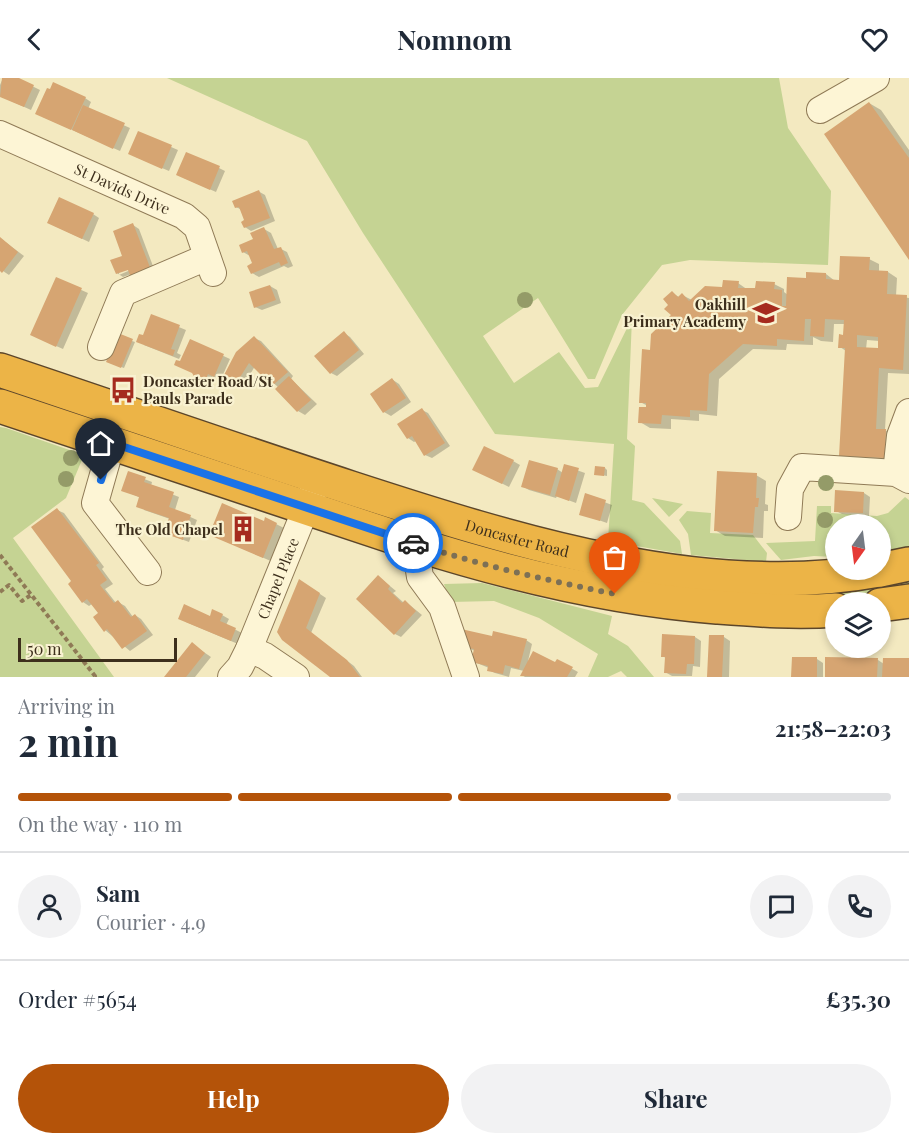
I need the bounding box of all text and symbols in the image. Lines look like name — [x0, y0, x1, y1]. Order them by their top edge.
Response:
text: Nomnom — [397, 21, 512, 57]
icon: back — [18, 23, 51, 56]
icon: heart — [858, 23, 891, 56]
street label: St Davids Drive — [71, 158, 173, 219]
place label: Oakhill Primary Academy — [623, 294, 746, 331]
school or university icon: Oakhill Primary Academy — [751, 298, 781, 328]
place label: Doncaster Road/St Pauls Parade — [143, 371, 273, 408]
bus stop icon: Doncaster Road/St Pauls Parade — [108, 375, 138, 405]
pin — [75, 418, 126, 480]
icon: home — [84, 427, 117, 460]
courier — [383, 513, 443, 573]
building icon: The Old Chapel — [228, 514, 258, 544]
street label: Doncaster Road — [463, 514, 571, 561]
north arrow — [825, 514, 891, 580]
map controls — [825, 514, 891, 658]
place label: The Old Chapel — [115, 519, 223, 539]
icon: car — [397, 527, 430, 560]
pin — [589, 532, 640, 594]
street label: Chapel Place — [252, 534, 303, 622]
icon: bag — [598, 541, 631, 574]
button: layers — [825, 592, 891, 658]
scale bar — [18, 635, 177, 662]
text: 50 m — [27, 638, 61, 659]
text: Arriving in — [18, 692, 115, 719]
text: 21:58–22:03 — [775, 713, 891, 743]
text: 2 min — [18, 715, 119, 767]
text: On the way · 110 m — [18, 810, 182, 837]
button: person — [18, 875, 81, 938]
button: chat — [750, 875, 813, 938]
button: phone — [828, 875, 891, 938]
text: Sam — [96, 878, 140, 908]
text: Courier · 4.9 — [96, 908, 206, 935]
text: Order #5654 — [18, 984, 137, 1014]
text: £35.30 — [826, 984, 891, 1014]
button: Help — [18, 1064, 449, 1133]
button: Share — [461, 1064, 891, 1133]

